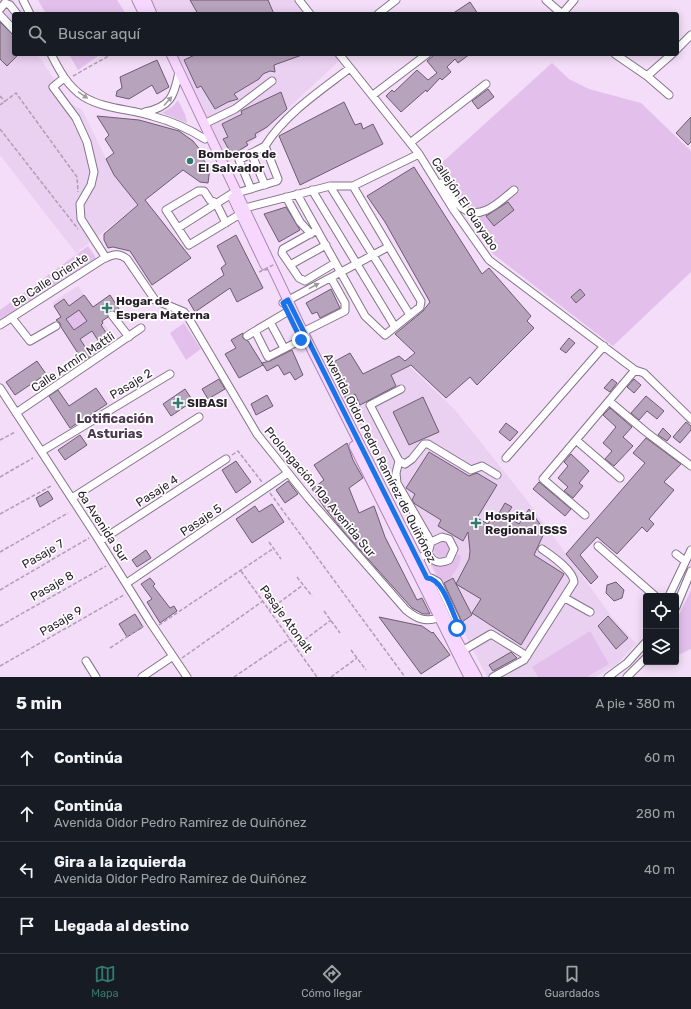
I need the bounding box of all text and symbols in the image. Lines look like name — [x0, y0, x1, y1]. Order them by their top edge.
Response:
search box — [12, 12, 679, 56]
icon: search — [26, 23, 48, 45]
text: Buscar aquí — [58, 25, 140, 43]
one-way arrow — [78, 91, 88, 99]
one-way arrow — [163, 96, 172, 106]
place label: Bomberos de El Salvador — [198, 147, 276, 175]
street label: Callejón El Guayabo — [429, 155, 501, 253]
marker: Bomberos de El Salvador — [185, 156, 195, 166]
street label: 8a Calle Oriente — [9, 250, 91, 310]
one-way arrow — [309, 283, 320, 290]
place label: Hogar de Espera Materna — [116, 294, 210, 322]
marker: Hogar de Espera Materna — [101, 302, 113, 314]
street label: Calle Armín Mattli — [29, 329, 117, 395]
route end — [292, 331, 310, 349]
street label: Avenida Oidor Pedro Ramírez de Quiñónez — [321, 351, 439, 565]
street label: Pasaje 2 — [107, 366, 155, 402]
place label: SIBASI — [187, 396, 228, 410]
marker: SIBASI — [172, 397, 184, 409]
district label: Lotificación Asturias — [76, 411, 154, 441]
street label: Prolongación 10a Avenida Sur — [261, 424, 379, 560]
street label: Pasaje 4 — [133, 472, 181, 510]
street label: 6a Avenida Sur — [74, 487, 132, 565]
street label: Pasaje 5 — [178, 501, 224, 539]
place label: Hospital Regional ISSS — [485, 509, 567, 537]
marker: Hospital Regional ISSS — [470, 517, 482, 529]
street label: Pasaje 7 — [20, 536, 66, 572]
street label: Pasaje 8 — [28, 568, 76, 604]
street label: Pasaje Atonalt — [257, 582, 315, 656]
map controls — [643, 593, 679, 665]
button: locate — [643, 593, 679, 629]
street label: Pasaje 9 — [37, 603, 85, 639]
route start — [448, 619, 466, 637]
button: layers — [643, 629, 679, 665]
text: 5 min — [16, 693, 62, 713]
text: A pie · 380 m — [596, 696, 675, 711]
icon: ahead — [16, 747, 38, 769]
text: Continúa — [54, 749, 123, 767]
text: 60 m — [644, 750, 675, 765]
text: Continúa — [54, 797, 123, 815]
icon: ahead — [16, 803, 38, 825]
text: 280 m — [636, 806, 675, 821]
text: Avenida Oidor Pedro Ramírez de Quiñónez — [54, 815, 307, 830]
text: Gira a la izquierda — [54, 853, 186, 871]
icon: left — [16, 859, 38, 881]
text: 40 m — [644, 862, 675, 877]
text: Avenida Oidor Pedro Ramírez de Quiñónez — [54, 871, 307, 886]
icon: arrive — [16, 915, 38, 937]
text: Llegada al destino — [54, 917, 189, 935]
tab: Mapa — [91, 963, 119, 1000]
tab: Cómo llegar — [301, 963, 362, 1000]
tab: Guardados — [544, 963, 600, 1000]

